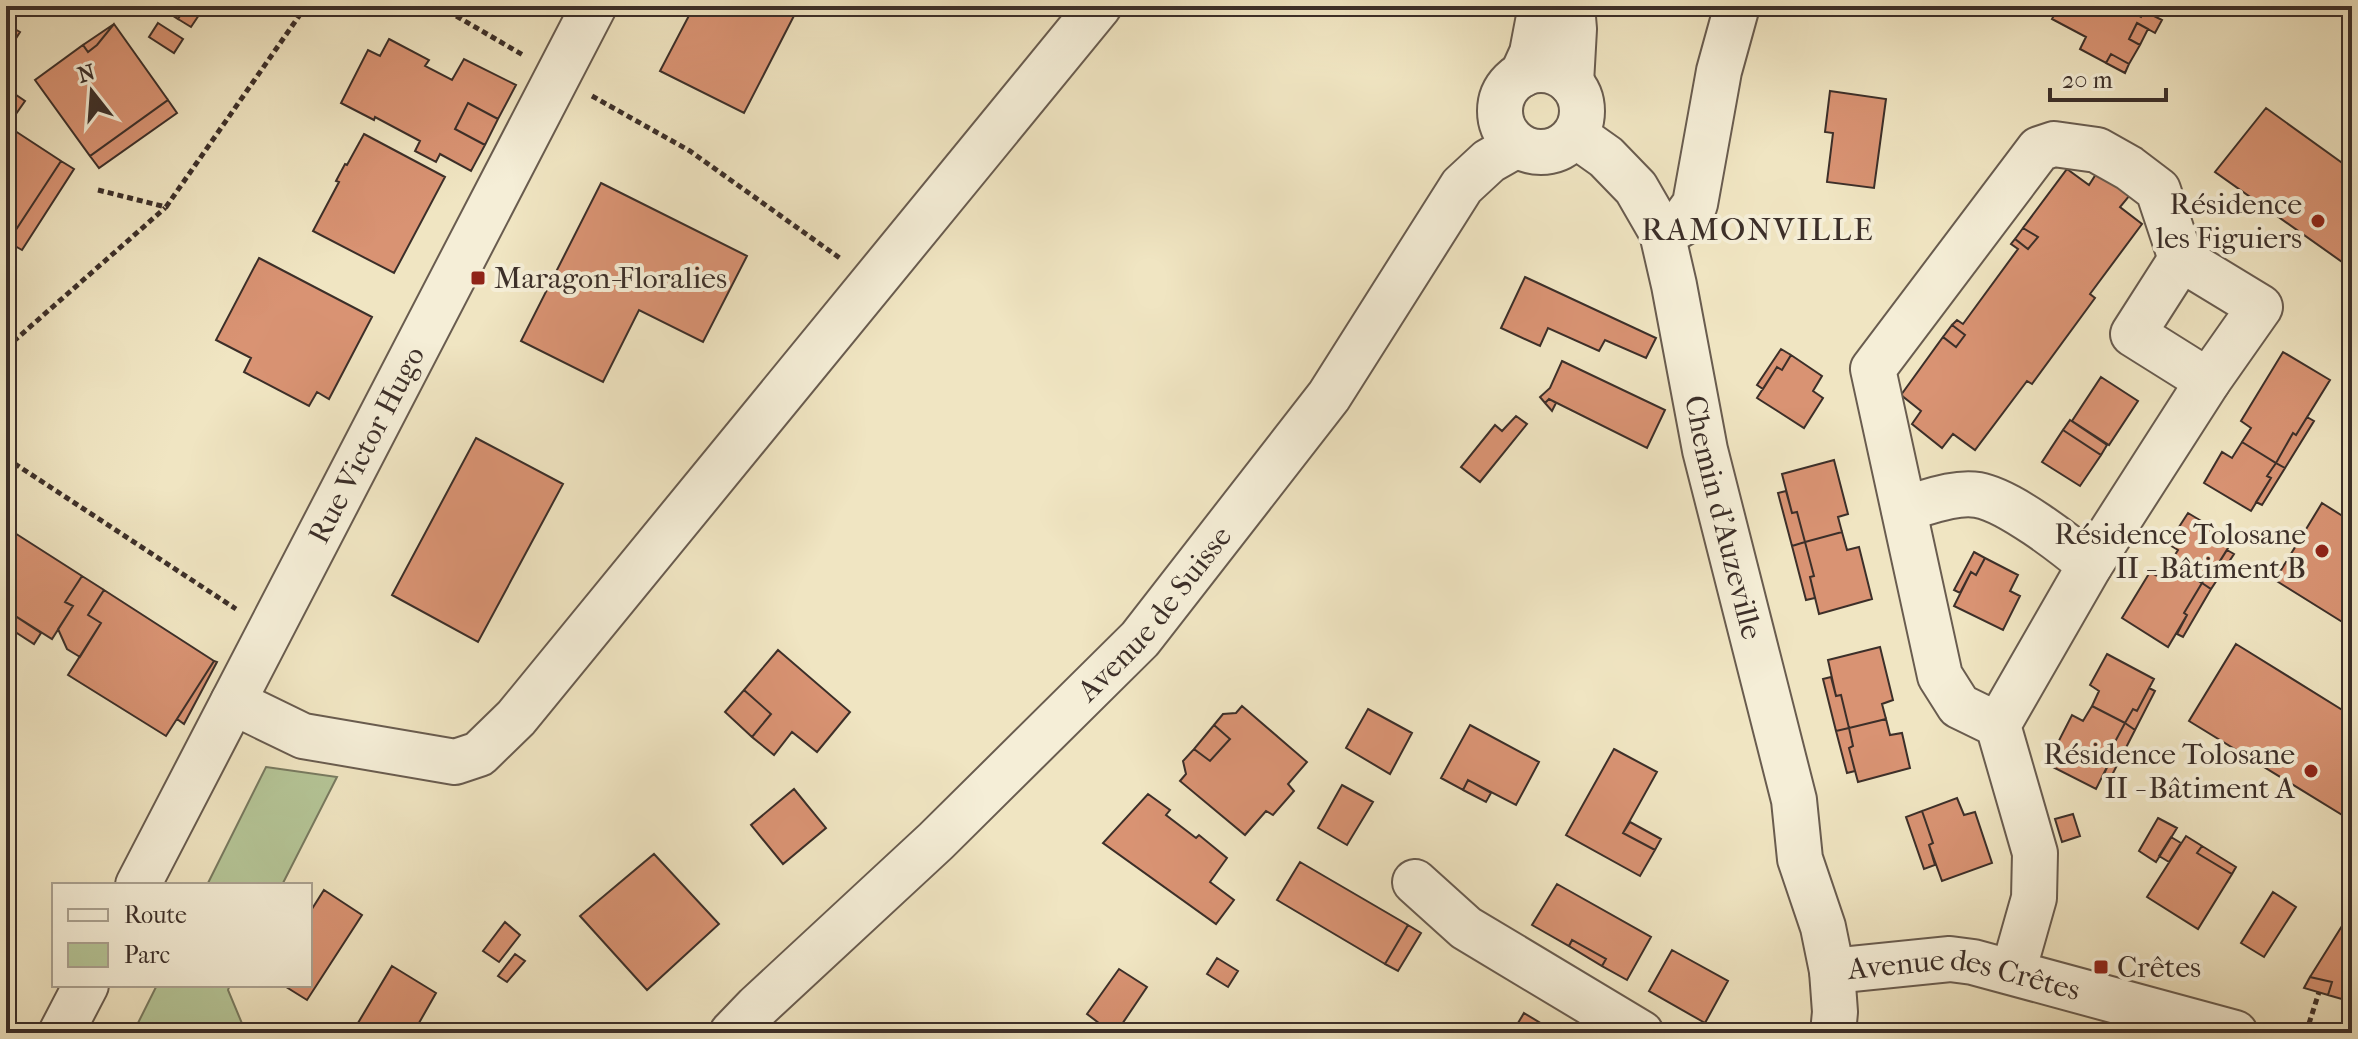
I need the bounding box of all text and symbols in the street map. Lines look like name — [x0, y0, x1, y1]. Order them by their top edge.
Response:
north arrow — [52, 52, 132, 132]
scale bar — [2050, 52, 2166, 102]
text: N — [75, 59, 99, 89]
text: 20 m — [2062, 66, 2113, 94]
place label: Résidence les Figuiers — [2155, 187, 2302, 256]
district label: RAMONVILLE — [1641, 211, 1875, 248]
marker: Résidence les Figuiers — [2309, 212, 2327, 230]
place label: Maragon-Floralies — [494, 261, 727, 296]
marker: Maragon-Floralies — [469, 269, 487, 287]
street label: Rue Victor Hugo — [301, 340, 432, 549]
street label: Chemin d'Auzeville — [1678, 392, 1770, 643]
place label: Résidence Tolosane II - Bâtiment B — [2054, 517, 2306, 586]
street label: Avenue de Suisse — [1070, 519, 1239, 709]
marker: Résidence Tolosane II - Bâtiment B — [2313, 542, 2331, 560]
place label: Résidence Tolosane II - Bâtiment A — [2043, 737, 2296, 806]
marker: Résidence Tolosane II - Bâtiment A — [2302, 762, 2320, 780]
legend — [52, 883, 312, 987]
text: Route — [124, 901, 187, 929]
text: Parc — [124, 941, 170, 969]
street label: Avenue des Crêtes — [1845, 942, 2084, 1008]
place label: Crêtes — [2117, 950, 2201, 985]
marker: Crêtes — [2092, 958, 2110, 976]

